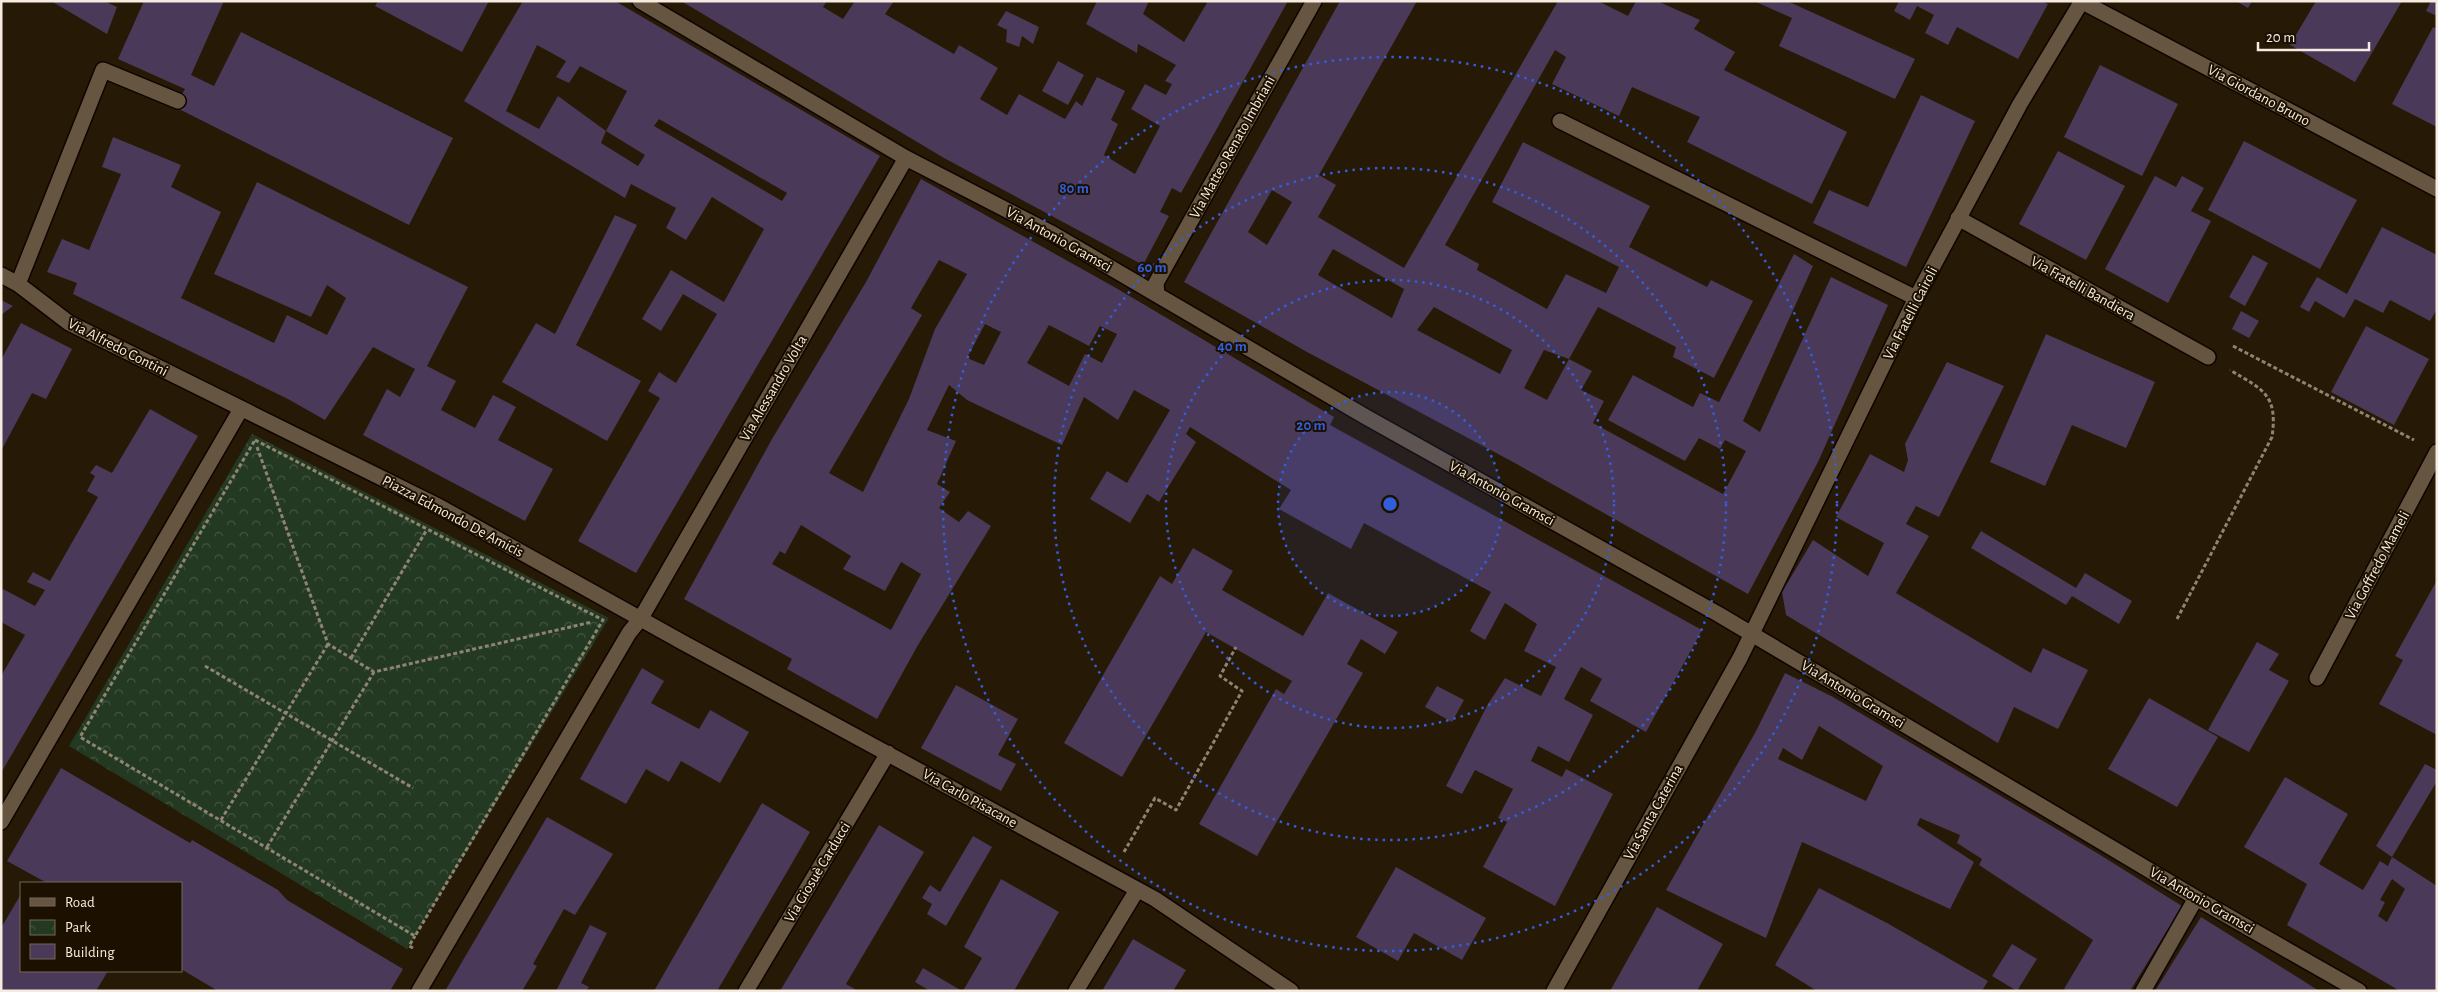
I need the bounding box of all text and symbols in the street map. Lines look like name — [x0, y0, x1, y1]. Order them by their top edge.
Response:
scale bar — [2258, 20, 2369, 52]
text: 20 m — [2266, 30, 2295, 45]
street label: Via Giordano Bruno — [2205, 62, 2312, 129]
street label: Via Matteo Renato Imbriani — [1187, 74, 1278, 221]
text: 80 m — [1059, 181, 1089, 196]
street label: Via Antonio Gramsci — [1004, 204, 1114, 275]
street label: Via Fratelli Bandiera — [2028, 254, 2137, 323]
text: 60 m — [1137, 260, 1167, 275]
street label: Via Fratelli Cairoli — [1881, 264, 1940, 362]
street label: Via Alfredo Contini — [65, 316, 170, 379]
street label: Via Alessandro Volta — [737, 333, 810, 444]
text: 40 m — [1217, 339, 1247, 354]
text: 20 m — [1296, 418, 1326, 433]
street label: Via Antonio Gramsci — [1447, 458, 1557, 529]
street label: Piazza Edmondo De Amicis — [380, 473, 526, 560]
centre of rings — [1381, 495, 1399, 513]
street label: Via Goffredo Mameli — [2343, 509, 2412, 622]
street label: Via Antonio Gramsci — [1798, 658, 1907, 731]
street label: Via Santa Caterina — [1621, 762, 1686, 862]
street label: Via Carlo Pisacane — [920, 766, 1020, 831]
street label: Via Giosuè Carducci — [782, 820, 853, 925]
street label: Via Antonio Gramsci — [2147, 864, 2257, 936]
legend — [20, 882, 182, 972]
text: Road — [65, 895, 95, 910]
text: Park — [65, 920, 91, 935]
text: Building — [65, 945, 115, 960]

